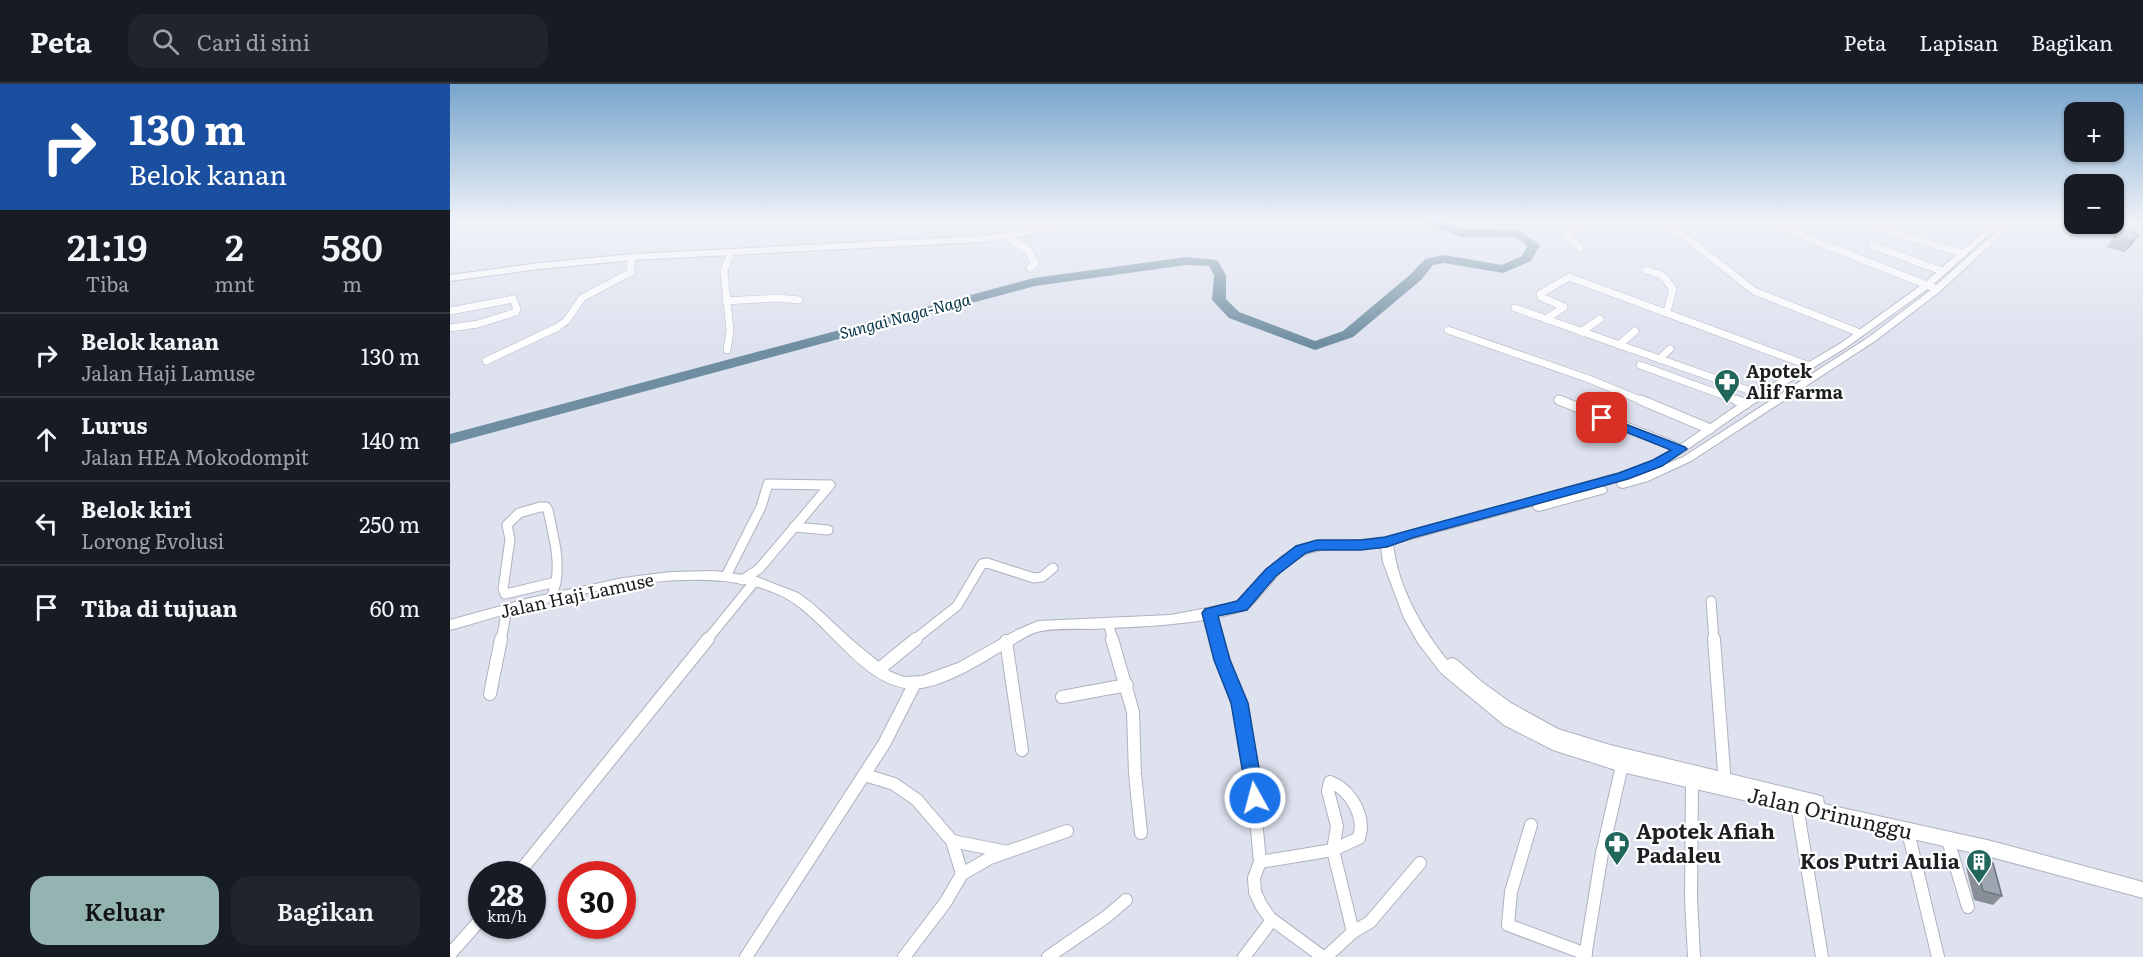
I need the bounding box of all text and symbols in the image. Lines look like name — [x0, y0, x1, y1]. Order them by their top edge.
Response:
search box — [128, 14, 548, 68]
text: Peta — [30, 20, 92, 62]
icon: search — [149, 25, 182, 58]
text: Cari di sini — [197, 25, 310, 58]
text: Peta — [1844, 26, 1886, 57]
text: Lapisan — [1919, 26, 1998, 57]
text: Bagikan — [2031, 26, 2113, 57]
text: 130 m — [129, 96, 246, 158]
map controls — [2064, 102, 2124, 234]
button: + — [2064, 102, 2124, 162]
icon: right — [30, 108, 108, 186]
text: Belok kanan — [129, 153, 287, 193]
button: − — [2064, 174, 2124, 234]
text: 21:19 — [67, 219, 147, 272]
text: 2 — [225, 219, 244, 272]
text: 580 — [322, 219, 383, 272]
text: Tiba — [85, 268, 129, 298]
text: mnt — [215, 268, 255, 298]
text: m — [343, 268, 362, 298]
water label: Sungai Naga-Naga — [837, 286, 974, 344]
text: Belok kanan — [81, 324, 219, 357]
icon: right — [30, 339, 63, 372]
text: 130 m — [361, 339, 420, 372]
text: Jalan Haji Lamuse — [81, 357, 255, 387]
place label: Apotek Alif Farma — [1746, 357, 1844, 405]
pharmacy icon: Apotek Alif Farma — [1712, 367, 1742, 405]
pin — [1576, 392, 1627, 443]
icon: arrive — [1585, 401, 1618, 434]
text: Lurus — [81, 408, 148, 441]
icon: ahead — [30, 423, 63, 456]
text: 140 m — [361, 423, 420, 456]
text: Jalan HEA Mokodompit — [81, 441, 309, 471]
text: Belok kiri — [81, 492, 192, 525]
icon: left — [30, 507, 63, 540]
text: 250 m — [359, 507, 420, 540]
text: Lorong Evolusi — [81, 525, 224, 555]
street label: Jalan Haji Lamuse — [497, 565, 656, 624]
icon: arrive — [30, 591, 63, 624]
text: Tiba di tujuan — [81, 591, 237, 624]
text: 60 m — [370, 591, 420, 624]
position arrow — [1223, 766, 1287, 830]
street label: Jalan Orinunggu — [1745, 777, 1916, 846]
place label: Apotek Afiah Padaleu — [1636, 814, 1775, 869]
pharmacy icon: Apotek Afiah Padaleu — [1602, 829, 1632, 867]
place label: Kos Putri Aulia — [1800, 844, 1961, 875]
building icon: Kos Putri Aulia — [1964, 847, 1994, 885]
speed limit sign: 30 — [558, 861, 636, 939]
text: 28 — [490, 871, 524, 915]
button: Keluar — [30, 876, 219, 945]
button: Bagikan — [231, 876, 420, 945]
text: km/h — [487, 904, 527, 927]

